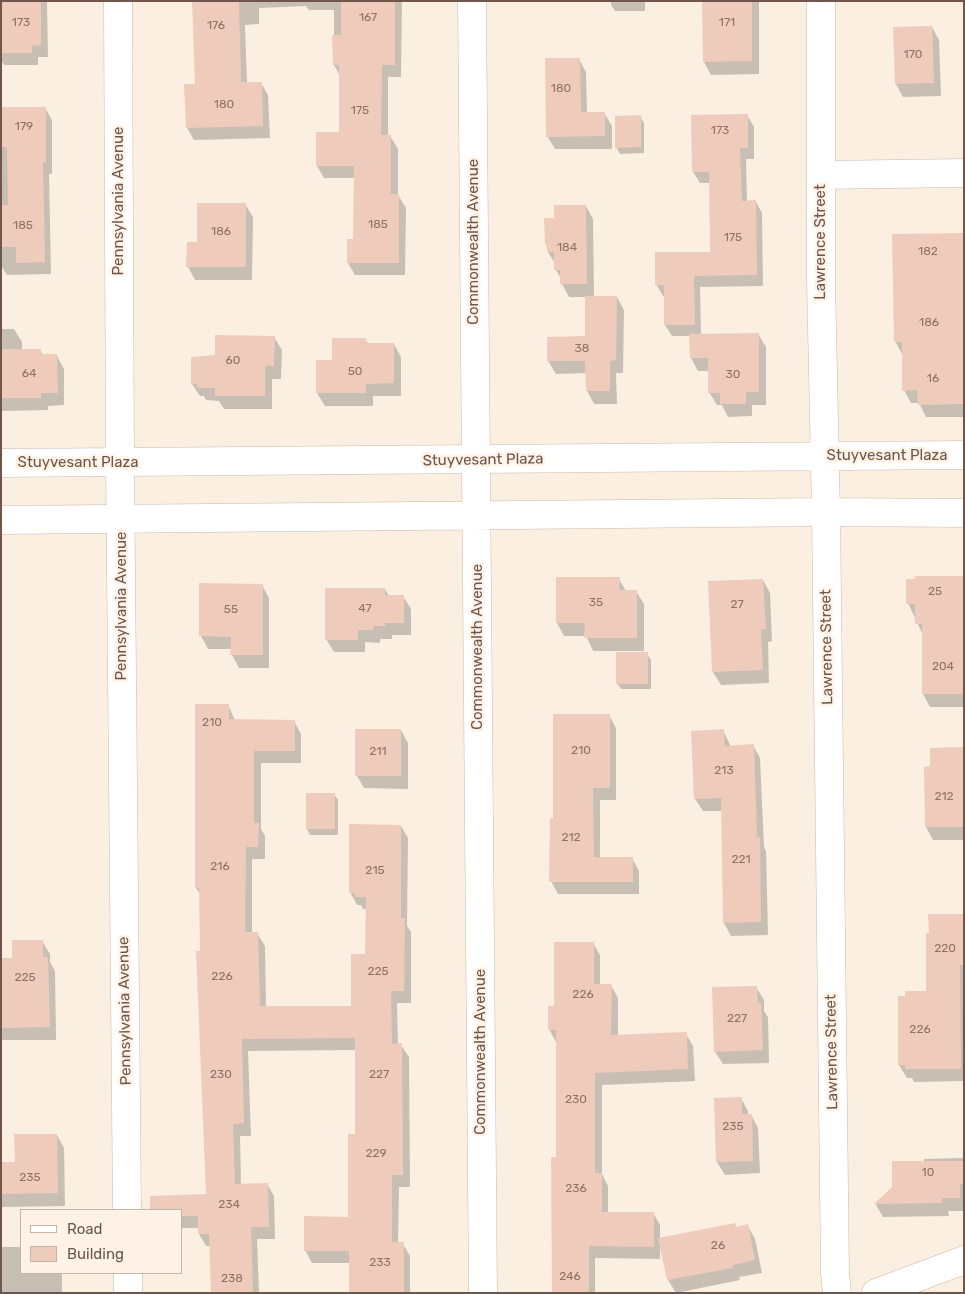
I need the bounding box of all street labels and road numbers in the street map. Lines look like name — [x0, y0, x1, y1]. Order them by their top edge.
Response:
street label: Pennsylvania Avenue — [110, 127, 128, 275]
street label: Commonwealth Avenue — [465, 159, 483, 325]
street label: Lawrence Street — [812, 184, 830, 300]
street label: Stuyvesant Plaza — [827, 447, 947, 465]
street label: Stuyvesant Plaza — [422, 450, 544, 470]
street label: Stuyvesant Plaza — [18, 454, 138, 472]
street label: Pennsylvania Avenue — [113, 532, 131, 680]
street label: Commonwealth Avenue — [469, 564, 487, 730]
street label: Lawrence Street — [817, 589, 837, 705]
street label: Pennsylvania Avenue — [115, 936, 135, 1086]
street label: Commonwealth Avenue — [472, 969, 490, 1135]
street label: Lawrence Street — [822, 994, 842, 1110]

